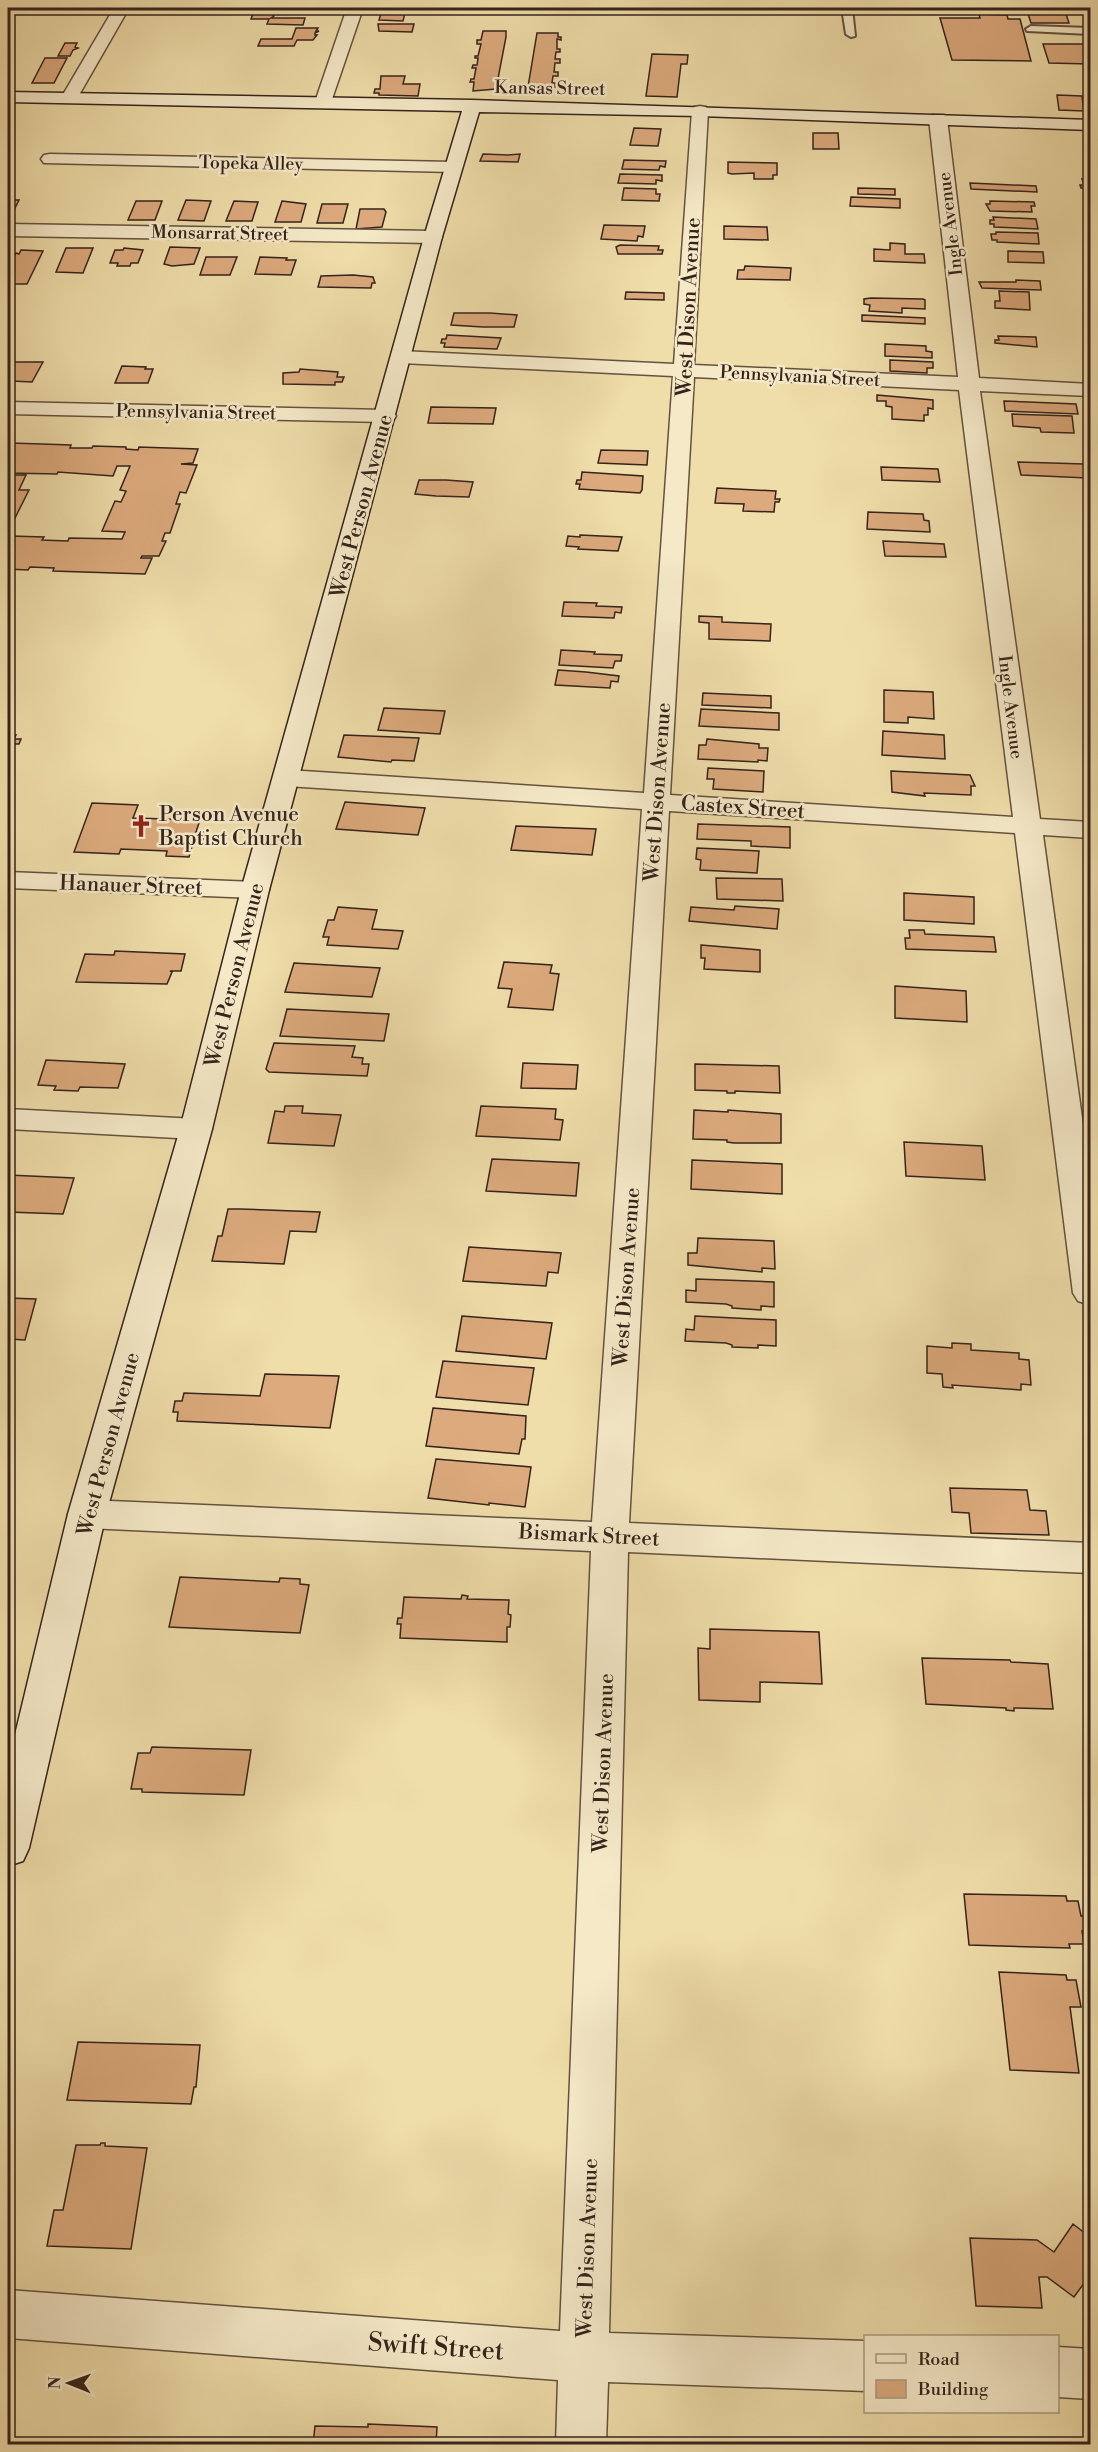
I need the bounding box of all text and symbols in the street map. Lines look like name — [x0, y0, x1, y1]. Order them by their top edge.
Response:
street label: Kansas Street — [494, 76, 606, 101]
street label: Topeka Alley — [199, 151, 304, 176]
street label: Ingle Avenue — [933, 171, 968, 277]
street label: West Dison Avenue — [671, 217, 707, 398]
street label: Monsarrat Street — [151, 221, 290, 246]
street label: Pennsylvania Street — [719, 361, 881, 392]
street label: Pennsylvania Street — [116, 400, 277, 425]
street label: West Person Avenue — [325, 412, 399, 602]
street label: Ingle Avenue — [993, 654, 1028, 760]
street label: West Dison Avenue — [639, 702, 677, 884]
street label: Castex Street — [680, 791, 806, 825]
place label: Person Avenue Baptist Church — [158, 802, 303, 852]
church icon: Person Avenue Baptist Church — [128, 813, 154, 839]
street label: Hanauer Street — [59, 871, 204, 902]
street label: West Person Avenue — [199, 880, 270, 1071]
street label: West Dison Avenue — [608, 1187, 646, 1369]
street label: West Person Avenue — [72, 1350, 146, 1540]
street label: Bismark Street — [517, 1519, 661, 1553]
street label: West Dison Avenue — [588, 1673, 620, 1854]
street label: West Dison Avenue — [572, 2158, 604, 2339]
street label: Swift Street — [367, 2326, 505, 2368]
legend — [864, 2335, 1059, 2413]
text: Road — [918, 2348, 961, 2371]
north arrow — [39, 2353, 99, 2413]
text: N — [45, 2376, 65, 2389]
text: Building — [917, 2378, 989, 2401]

